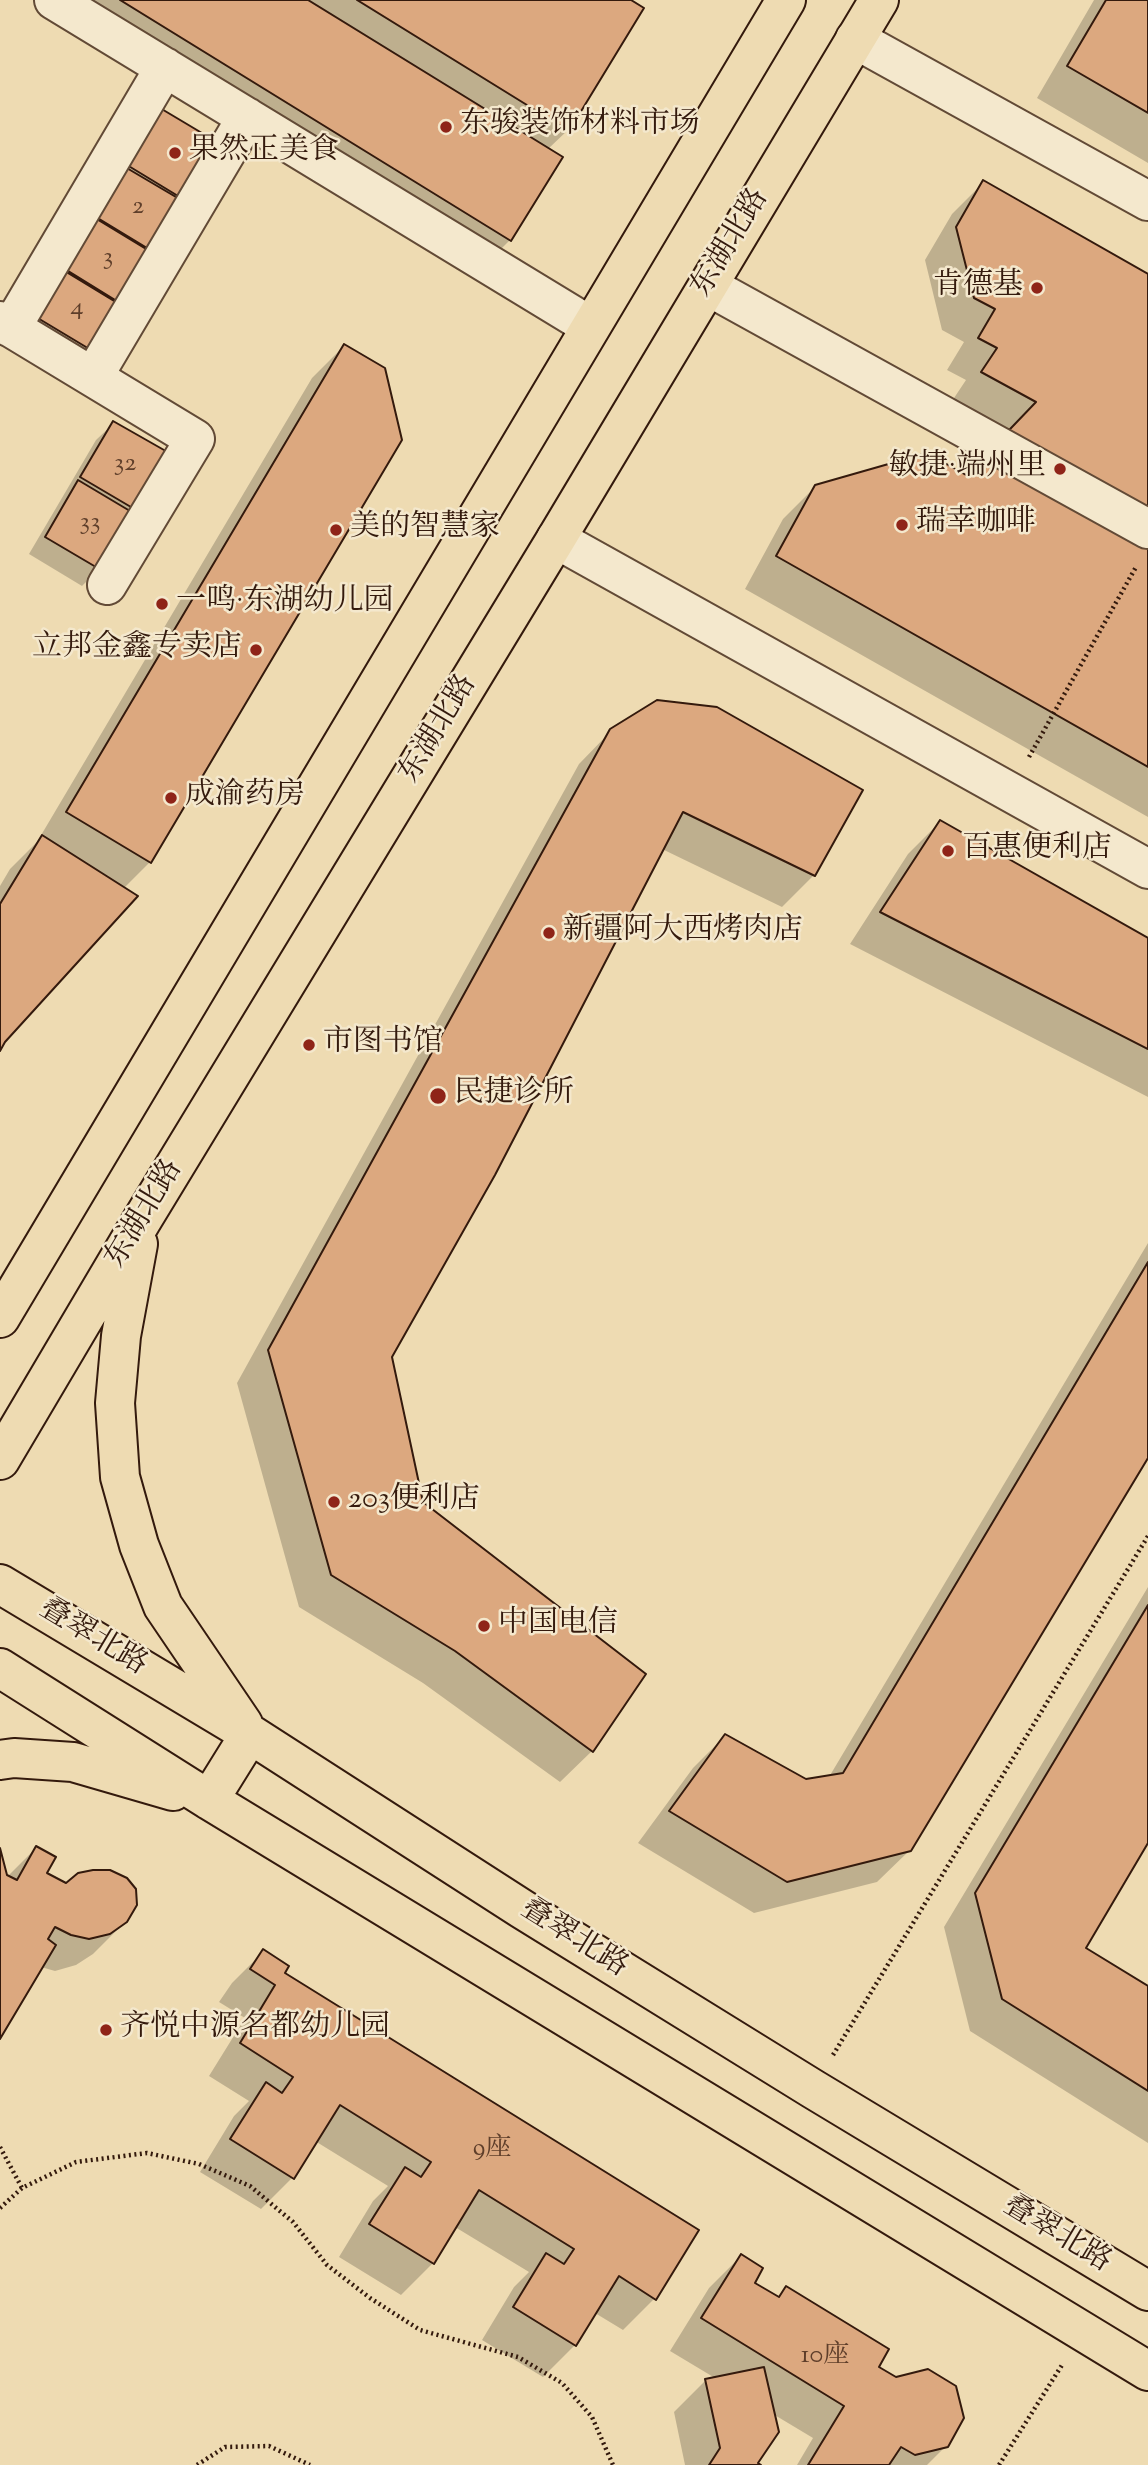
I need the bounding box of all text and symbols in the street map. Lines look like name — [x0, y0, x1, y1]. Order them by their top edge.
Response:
place label: 东骏装饰材料市场 — [460, 109, 700, 145]
marker: 东骏装饰材料市场 — [438, 119, 454, 135]
place label: 果然正美食 — [189, 135, 339, 171]
marker: 果然正美食 — [167, 145, 183, 161]
street label: 东湖北路 — [686, 183, 778, 305]
house number: 2 — [132, 193, 144, 225]
house number: 3 — [103, 244, 113, 276]
place label: 肯德基 — [933, 270, 1023, 306]
marker: 肯德基 — [1029, 280, 1045, 296]
house number: 4 — [70, 294, 84, 326]
house number: 32 — [114, 450, 136, 482]
place label: 敏捷·端州里 — [888, 451, 1046, 487]
marker: 敏捷·端州里 — [1052, 461, 1068, 477]
place label: 瑞幸咖啡 — [916, 507, 1036, 543]
house number: 33 — [79, 509, 101, 541]
place label: 美的智慧家 — [350, 512, 500, 548]
marker: 瑞幸咖啡 — [894, 517, 910, 533]
marker: 美的智慧家 — [328, 522, 344, 538]
place label: 一鸣·东湖幼儿园 — [176, 586, 394, 622]
marker: 一鸣·东湖幼儿园 — [154, 596, 170, 612]
place label: 立邦金鑫专卖店 — [32, 632, 242, 668]
marker: 立邦金鑫专卖店 — [248, 642, 264, 658]
street label: 东湖北路 — [394, 669, 486, 791]
place label: 成渝药房 — [185, 780, 305, 816]
marker: 成渝药房 — [163, 790, 179, 806]
place label: 百惠便利店 — [962, 833, 1112, 869]
marker: 百惠便利店 — [940, 843, 956, 859]
place label: 新疆阿大西烤肉店 — [563, 915, 803, 951]
marker: 新疆阿大西烤肉店 — [541, 925, 557, 941]
place label: 市图书馆 — [323, 1027, 443, 1063]
marker: 市图书馆 — [301, 1037, 317, 1053]
place label: 民捷诊所 — [454, 1078, 574, 1114]
marker: 民捷诊所 — [428, 1086, 448, 1106]
street label: 东湖北路 — [100, 1154, 192, 1276]
place label: 203便利店 — [348, 1484, 480, 1520]
marker: 203便利店 — [326, 1494, 342, 1510]
street label: 叠翠北路 — [31, 1593, 153, 1685]
place label: 中国电信 — [498, 1608, 618, 1644]
marker: 中国电信 — [476, 1618, 492, 1634]
street label: 叠翠北路 — [513, 1893, 633, 1987]
place label: 齐悦中源名都幼儿园 — [120, 2012, 390, 2048]
marker: 齐悦中源名都幼儿园 — [98, 2022, 114, 2038]
house number: 9座 — [473, 2135, 511, 2167]
street label: 叠翠北路 — [995, 2190, 1117, 2282]
house number: 10座 — [801, 2342, 849, 2374]

